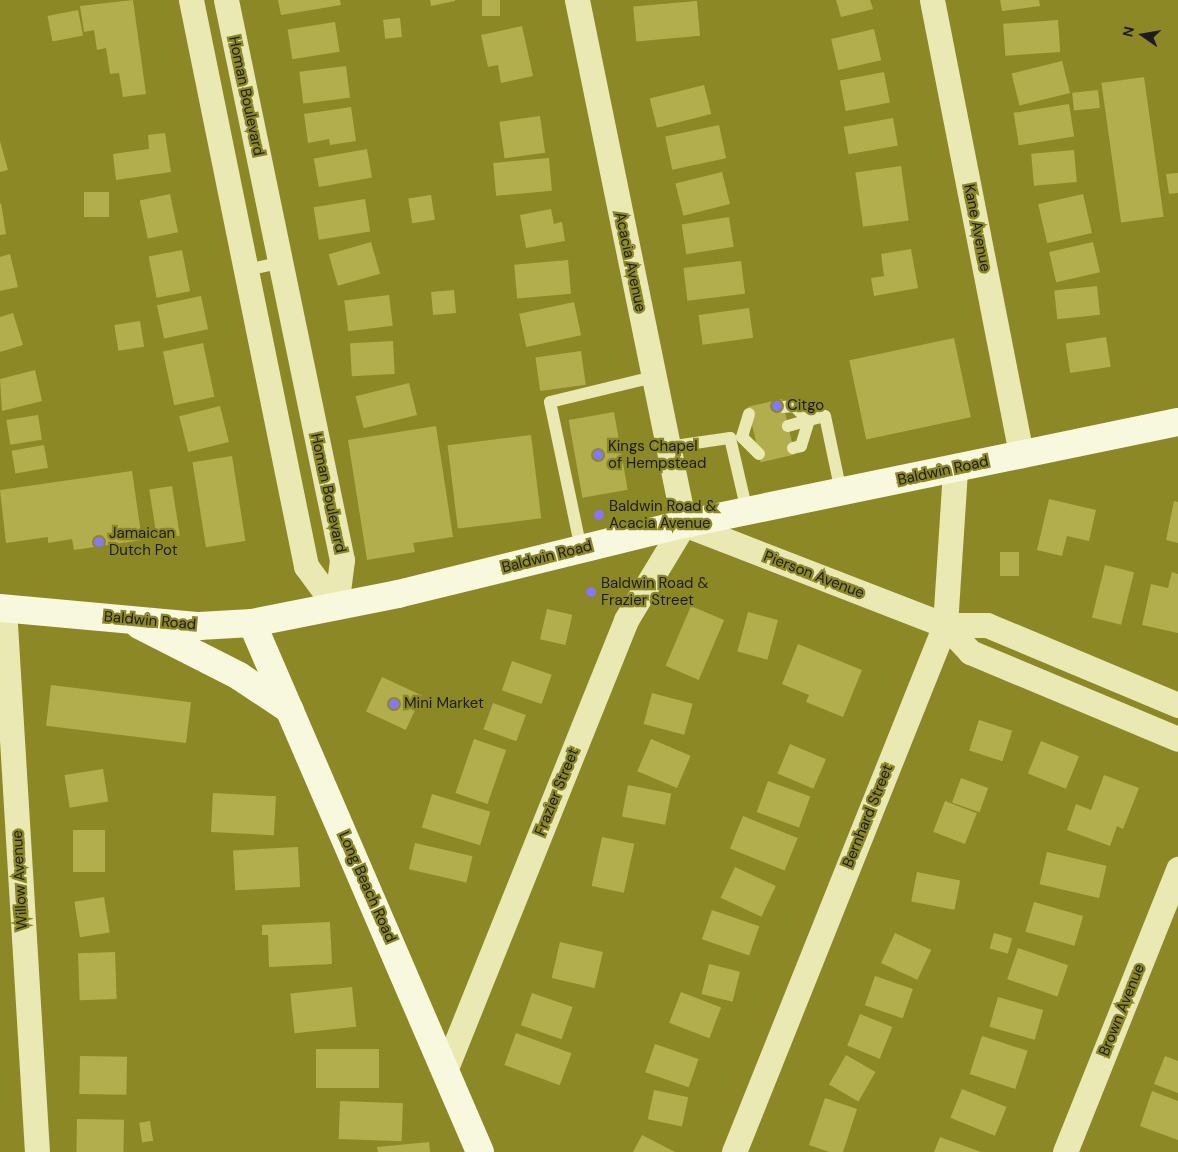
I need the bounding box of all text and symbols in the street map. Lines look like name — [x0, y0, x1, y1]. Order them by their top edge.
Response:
north arrow — [1118, 10, 1168, 60]
text: N — [1118, 25, 1138, 39]
street label: Homan Boulevard — [225, 35, 267, 157]
street label: Kane Avenue — [960, 183, 994, 273]
street label: Acacia Avenue — [611, 210, 649, 314]
place label: Citgo — [787, 397, 824, 415]
marker: Citgo — [771, 400, 783, 412]
street label: Homan Boulevard — [307, 432, 349, 554]
place label: Kings Chapel of Hempstead — [608, 437, 706, 472]
marker: Kings Chapel of Hempstead — [592, 449, 604, 461]
street label: Baldwin Road — [896, 453, 990, 489]
place label: Baldwin Road & Acacia Avenue — [609, 497, 717, 532]
marker: Baldwin Road & Acacia Avenue — [593, 509, 605, 521]
place label: Jamaican Dutch Pot — [109, 524, 178, 559]
marker: Jamaican Dutch Pot — [93, 536, 105, 548]
street label: Baldwin Road — [500, 537, 594, 577]
street label: Pierson Avenue — [761, 548, 867, 602]
place label: Baldwin Road & Frazier Street — [601, 574, 709, 609]
marker: Baldwin Road & Frazier Street — [585, 586, 597, 598]
street label: Baldwin Road — [103, 608, 197, 634]
place label: Mini Market — [404, 695, 484, 713]
marker: Mini Market — [388, 698, 400, 710]
street label: Frazier Street — [531, 746, 583, 838]
street label: Bernhard Street — [839, 762, 897, 870]
street label: Long Beach Road — [335, 829, 399, 945]
street label: Willow Avenue — [8, 830, 32, 930]
street label: Brown Avenue — [1095, 961, 1149, 1059]

